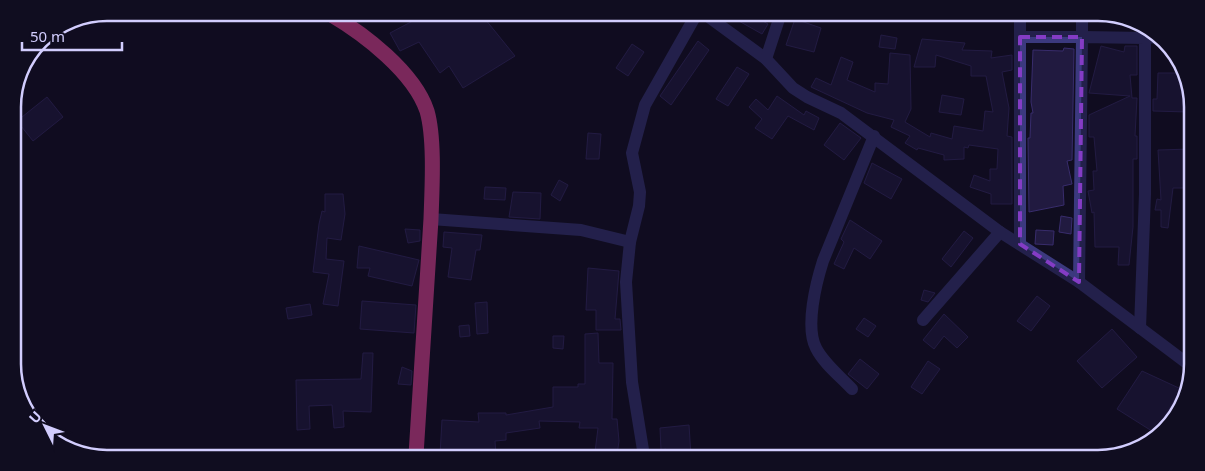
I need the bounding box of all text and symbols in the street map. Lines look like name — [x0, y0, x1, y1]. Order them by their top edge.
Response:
scale bar — [22, 20, 122, 52]
text: 50 m — [30, 26, 65, 46]
north arrow — [20, 401, 70, 451]
text: U — [24, 407, 46, 427]

